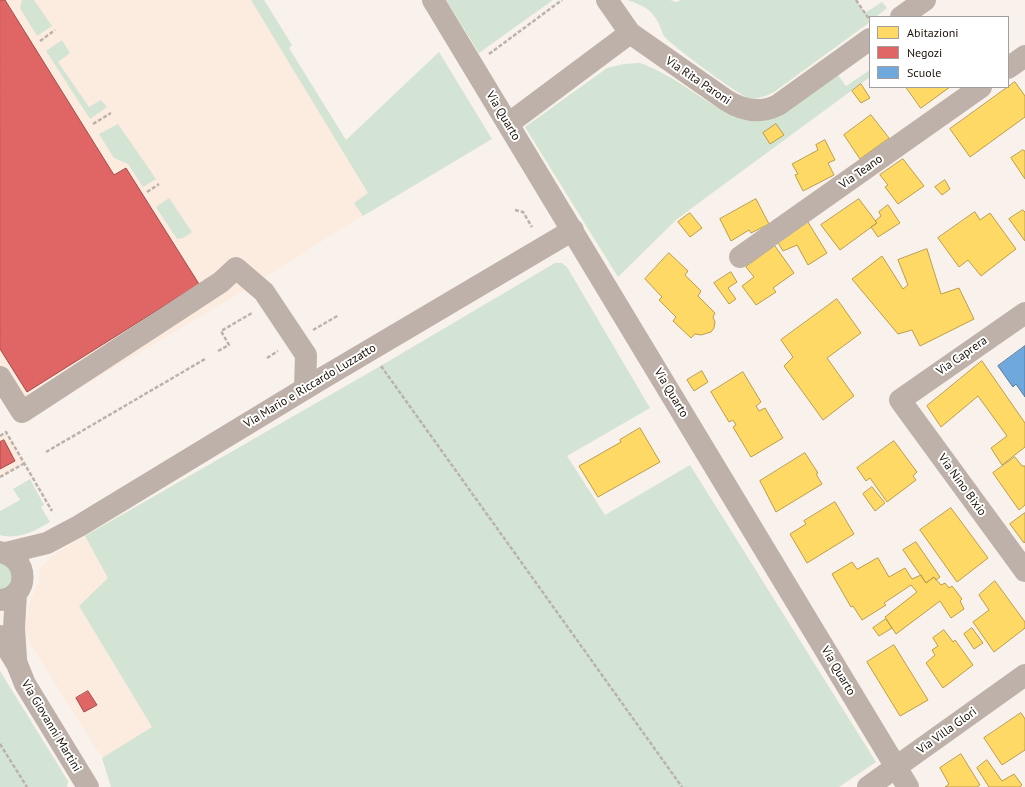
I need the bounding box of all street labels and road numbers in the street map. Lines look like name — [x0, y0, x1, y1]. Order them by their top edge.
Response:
street label: Via Rita Paroni — [663, 54, 733, 108]
street label: Via Quarto — [483, 89, 523, 143]
street label: Via Teano — [837, 152, 885, 192]
street label: Via Caprera — [934, 333, 990, 379]
street label: Via Mario e Riccardo Luzzatto — [241, 341, 379, 431]
street label: Via Quarto — [651, 366, 691, 420]
street label: Via Nino Bixio — [935, 451, 989, 519]
street label: Via Quarto — [818, 644, 858, 698]
street label: Via Giovanni Martini — [18, 678, 84, 774]
street label: Via Villa Glori — [914, 705, 980, 757]

